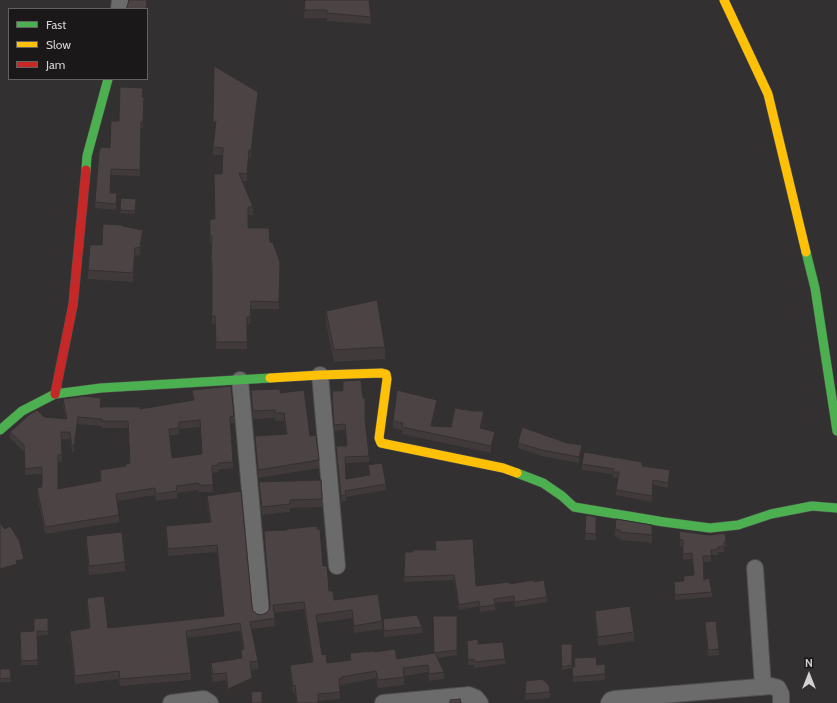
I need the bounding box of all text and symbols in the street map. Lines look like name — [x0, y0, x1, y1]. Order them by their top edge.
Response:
legend — [8, 8, 148, 80]
text: Fast — [46, 17, 66, 32]
text: Slow — [46, 37, 71, 52]
text: Jam — [46, 57, 65, 72]
north arrow — [789, 655, 829, 695]
text: N — [805, 656, 813, 670]

